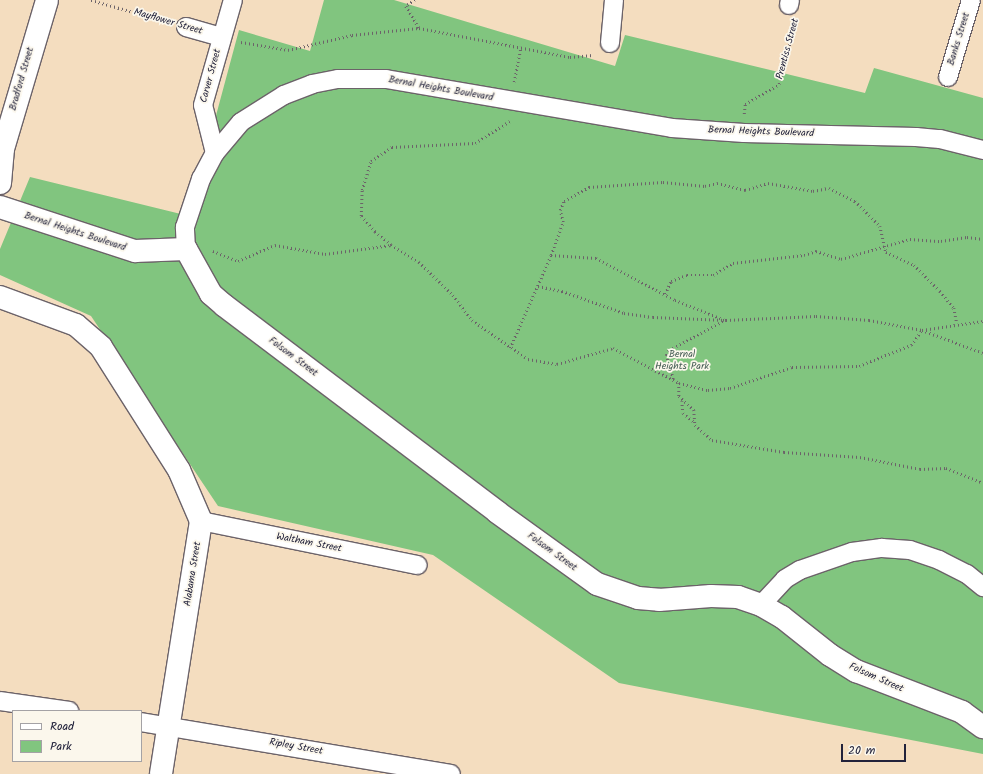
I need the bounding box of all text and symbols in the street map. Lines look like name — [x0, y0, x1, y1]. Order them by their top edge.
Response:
street label: Mayflower Street — [132, 6, 204, 38]
street label: Banks Street — [945, 11, 973, 67]
street label: Prentiss Street — [774, 17, 802, 81]
street label: Bradford Street — [7, 46, 37, 112]
street label: Carver Street — [198, 48, 224, 104]
street label: Bernal Heights Boulevard — [388, 74, 494, 104]
street label: Bernal Heights Boulevard — [708, 124, 814, 140]
street label: Bernal Heights Boulevard — [23, 210, 127, 254]
street label: Folsom Street — [266, 335, 320, 379]
park label: Bernal Heights Park — [655, 348, 709, 372]
street label: Folsom Street — [525, 530, 579, 574]
street label: Waltham Street — [275, 531, 343, 555]
street label: Alabama Street — [182, 541, 204, 607]
street label: Folsom Street — [847, 661, 905, 695]
legend — [12, 710, 142, 762]
text: Road — [50, 717, 74, 736]
street label: Ripley Street — [268, 736, 324, 758]
scale bar — [843, 736, 908, 762]
text: Park — [50, 737, 72, 756]
text: 20 m — [848, 741, 875, 760]

